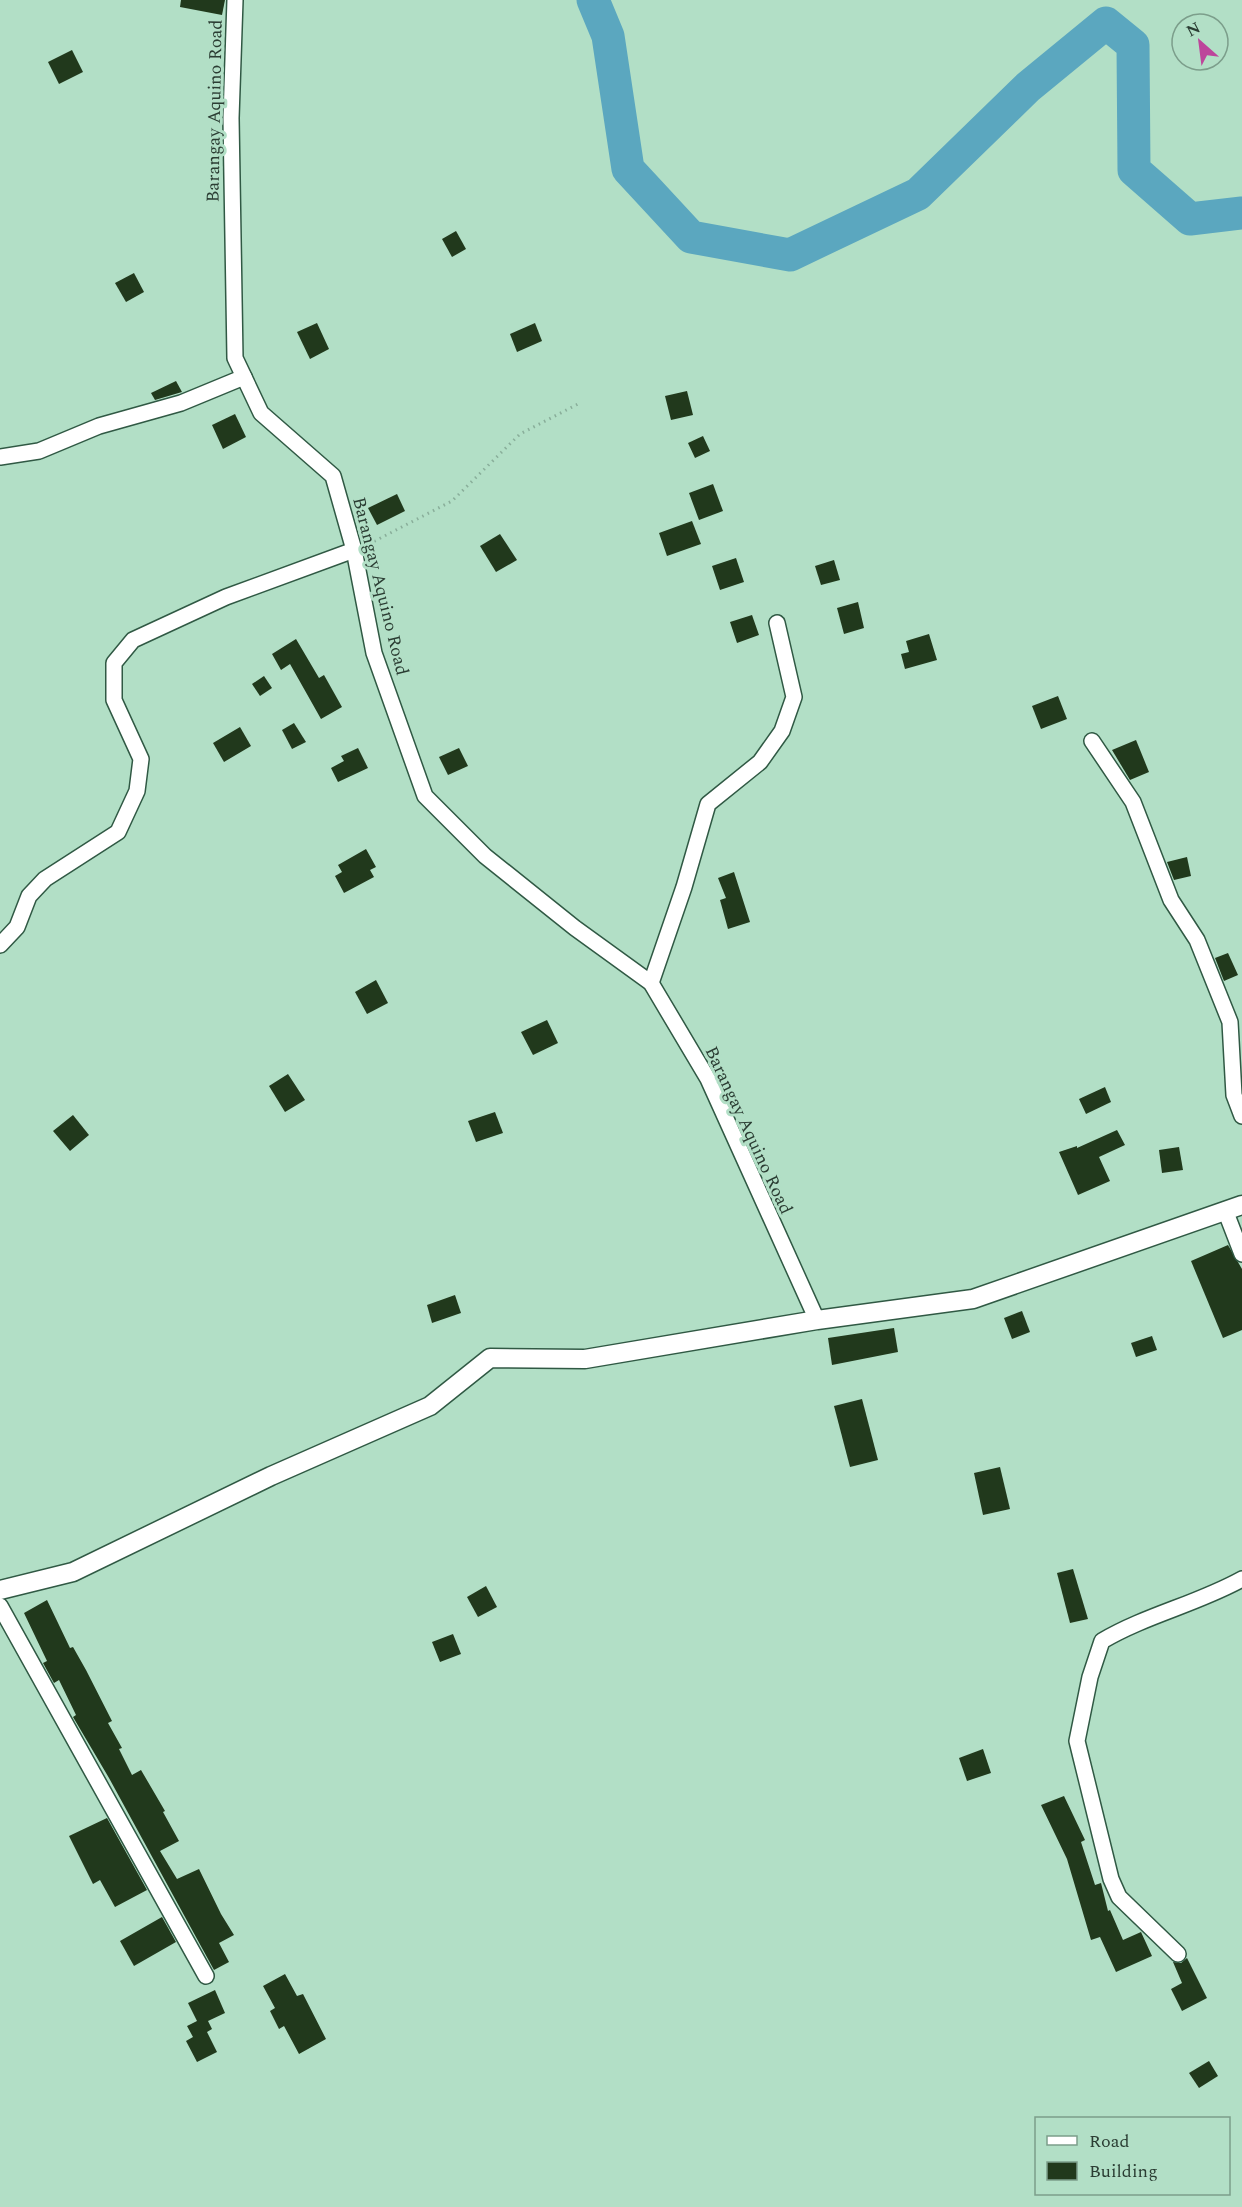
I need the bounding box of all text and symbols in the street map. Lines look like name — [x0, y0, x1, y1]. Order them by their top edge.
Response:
north arrow — [1170, 12, 1230, 72]
text: N — [1182, 16, 1205, 43]
street label: Barangay Aquino Road — [199, 19, 230, 203]
street label: Barangay Aquino Road — [345, 494, 416, 678]
street label: Barangay Aquino Road — [698, 1042, 799, 1219]
legend — [1035, 2117, 1230, 2195]
text: Road — [1089, 2128, 1130, 2155]
text: Building — [1089, 2158, 1158, 2185]

